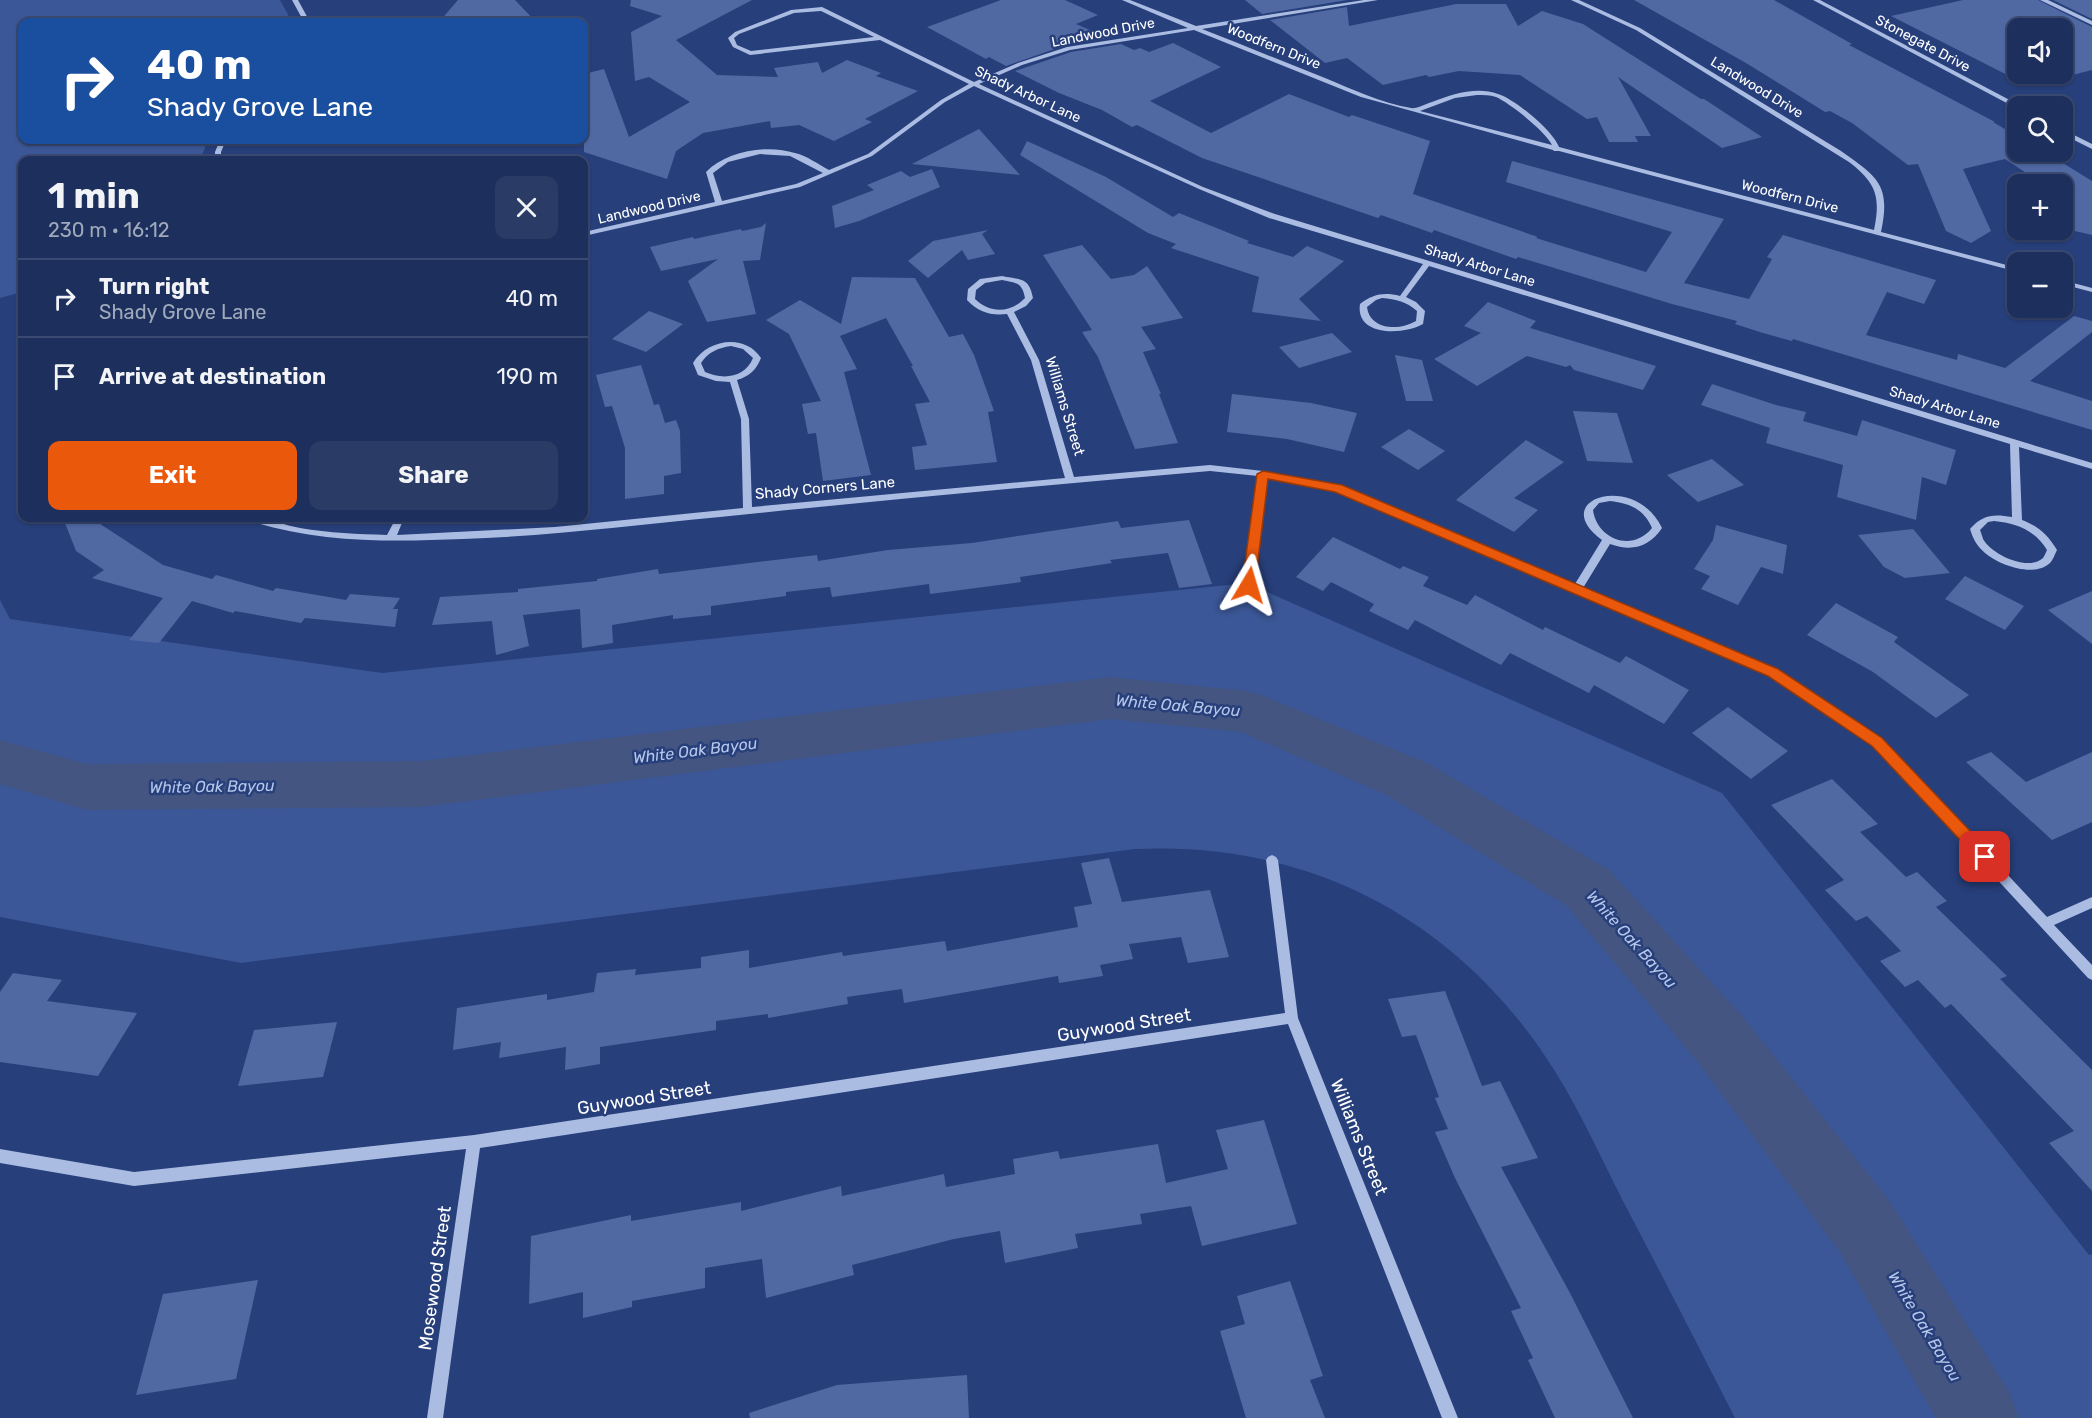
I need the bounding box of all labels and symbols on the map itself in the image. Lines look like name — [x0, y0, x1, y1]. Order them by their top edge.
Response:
street label: Stonegate Drive — [1872, 11, 1973, 76]
street label: Landwood Drive — [1050, 14, 1156, 51]
street label: Woodfern Drive — [1225, 20, 1323, 73]
street label: Landwood Drive — [1707, 53, 1806, 122]
street label: Shady Arbor Lane — [972, 62, 1084, 127]
street label: Woodfern Drive — [1740, 176, 1840, 217]
street label: Landwood Drive — [596, 187, 702, 228]
street label: Shady Arbor Lane — [1422, 241, 1538, 290]
street label: Williams Street — [1041, 354, 1089, 458]
street label: Shady Arbor Lane — [1887, 383, 2003, 432]
street label: Shady Corners Lane — [754, 473, 896, 503]
position arrow — [1217, 553, 1281, 617]
water label: White Oak Bayou — [1115, 691, 1241, 720]
water label: White Oak Bayou — [632, 733, 759, 768]
water label: White Oak Bayou — [149, 776, 275, 797]
pin — [1959, 831, 2010, 882]
water label: White Oak Bayou — [1583, 886, 1681, 992]
street label: Guywood Street — [1056, 1004, 1192, 1046]
street label: Williams Street — [1326, 1076, 1392, 1198]
street label: Guywood Street — [576, 1077, 712, 1119]
street label: Mosewood Street — [414, 1204, 456, 1352]
water label: White Oak Bayou — [1884, 1268, 1965, 1385]

